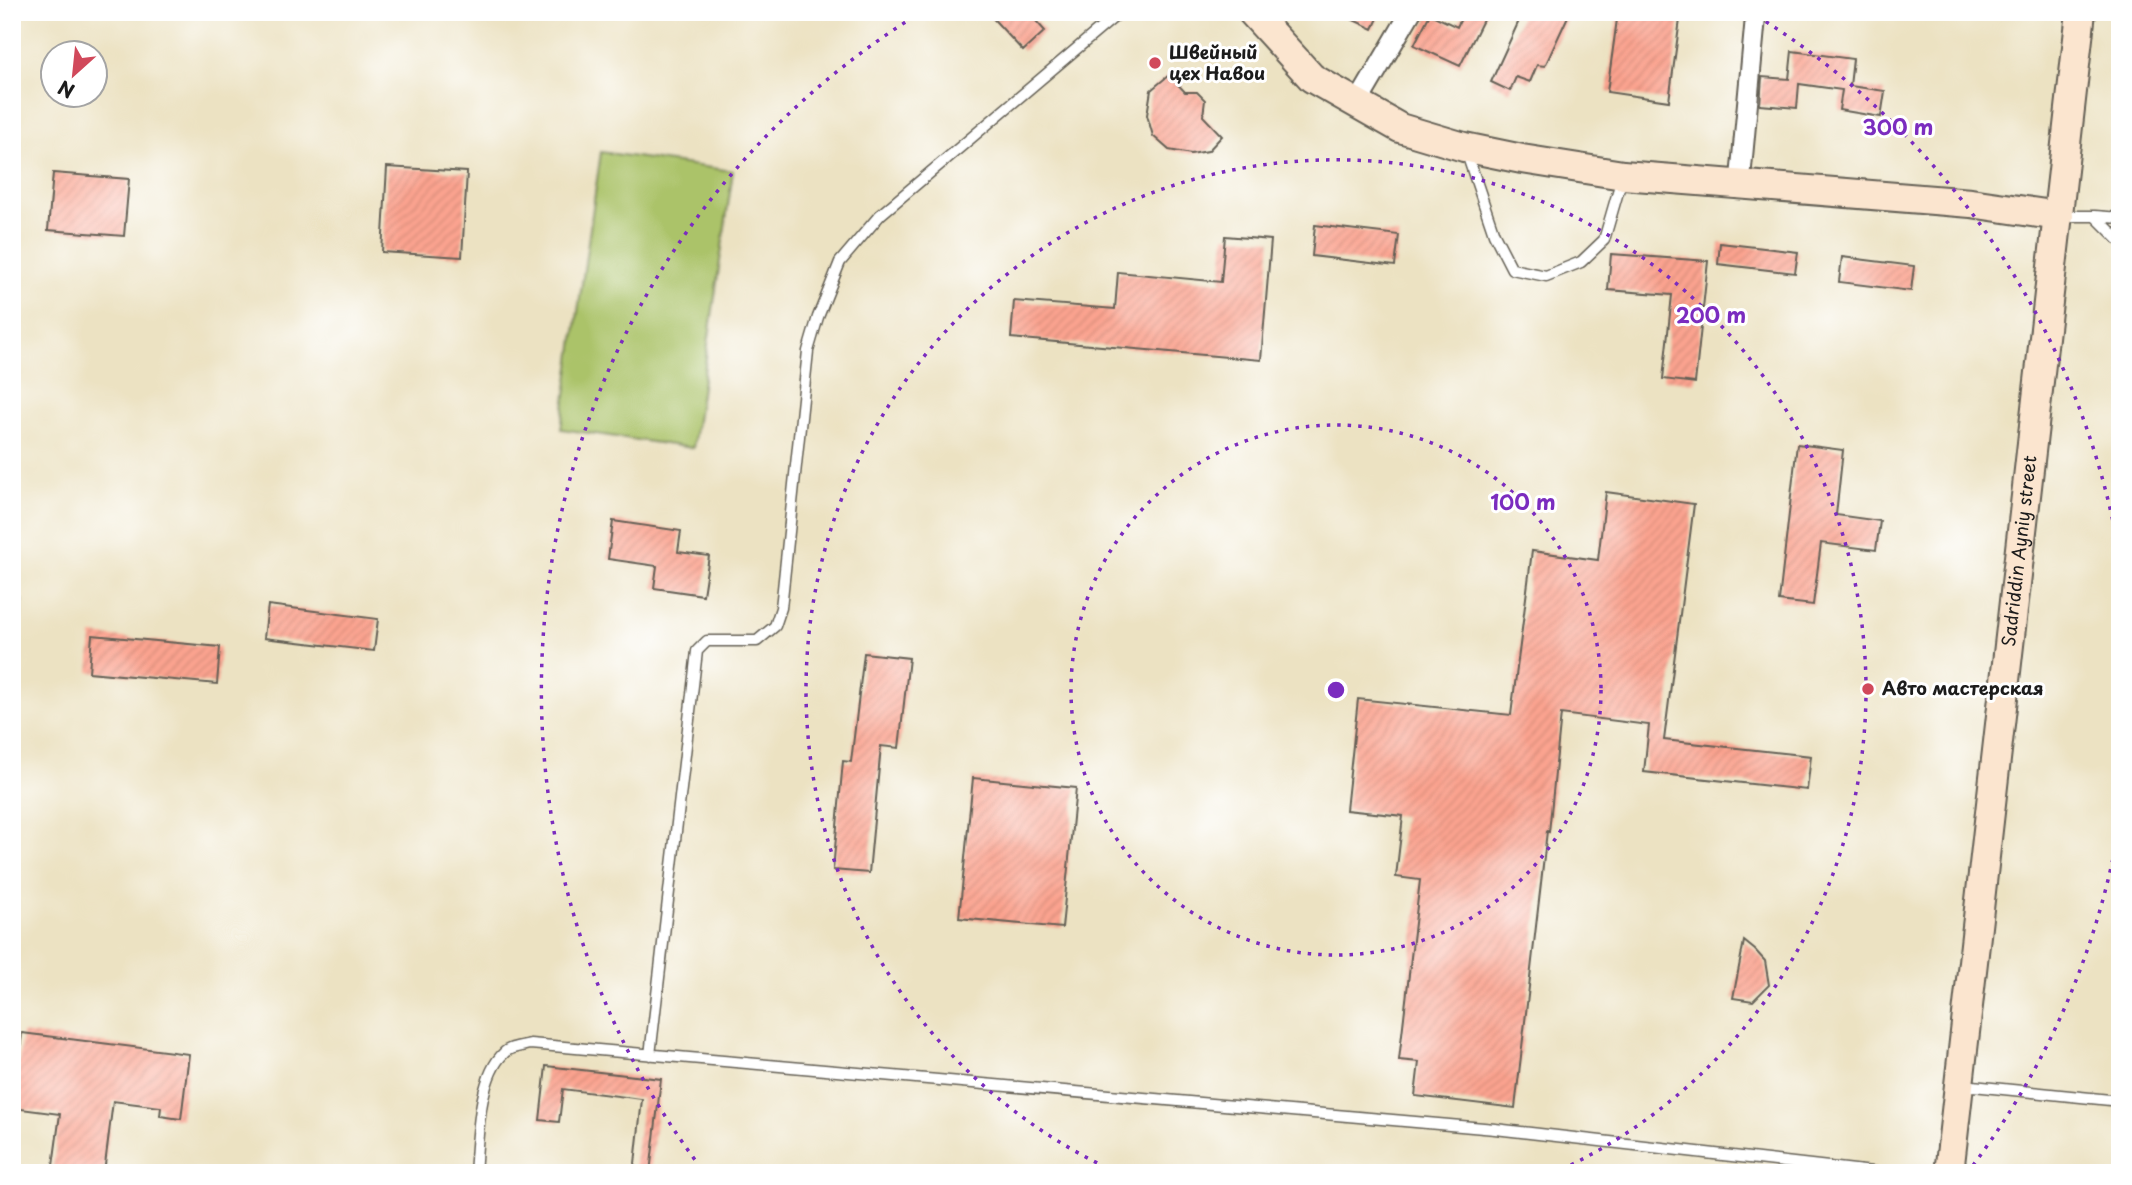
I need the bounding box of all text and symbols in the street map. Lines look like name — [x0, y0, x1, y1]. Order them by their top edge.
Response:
north arrow — [38, 38, 108, 108]
place label: Швейный цех Навои — [1169, 38, 1265, 86]
marker: Швейный цех Навои — [1147, 55, 1163, 71]
text: N — [53, 74, 79, 106]
text: 300 m — [1863, 110, 1933, 142]
text: 200 m — [1676, 298, 1746, 330]
street label: Sadriddin Ayniy street — [1994, 454, 2043, 648]
text: 100 m — [1490, 485, 1556, 517]
place label: Авто мастерская — [1882, 674, 2044, 701]
centre of rings — [1324, 678, 1348, 702]
marker: Авто мастерская — [1860, 681, 1876, 697]

